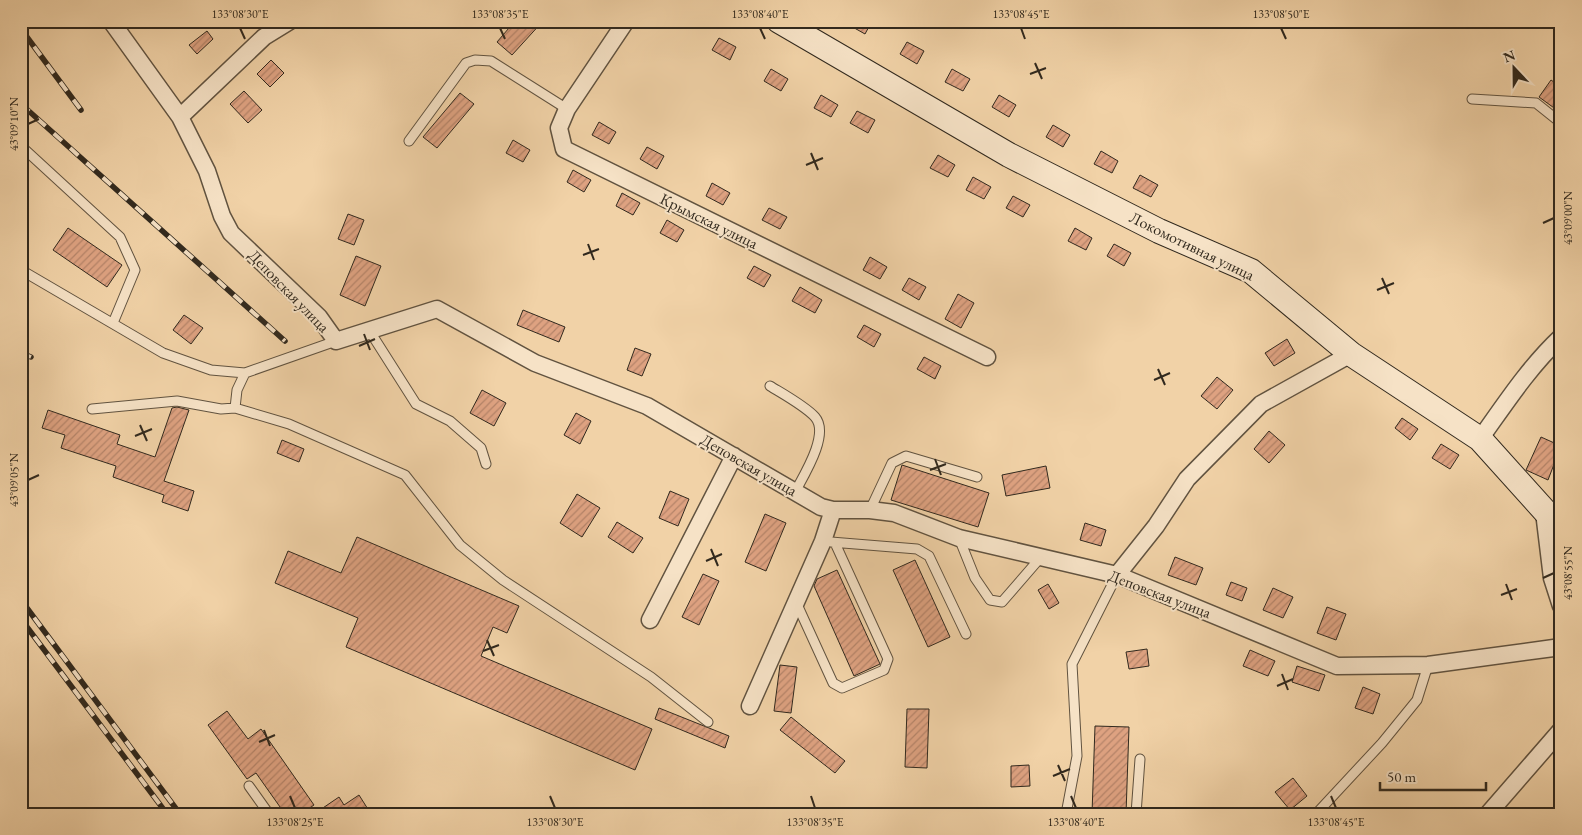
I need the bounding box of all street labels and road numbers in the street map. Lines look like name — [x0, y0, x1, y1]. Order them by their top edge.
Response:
street label: Крымская улица — [657, 188, 762, 254]
street label: Локомотивная улица — [1126, 207, 1259, 286]
street label: Деповская улица — [244, 245, 335, 338]
street label: Деповская улица — [697, 429, 802, 501]
street label: Деповская улица — [1106, 565, 1215, 623]

